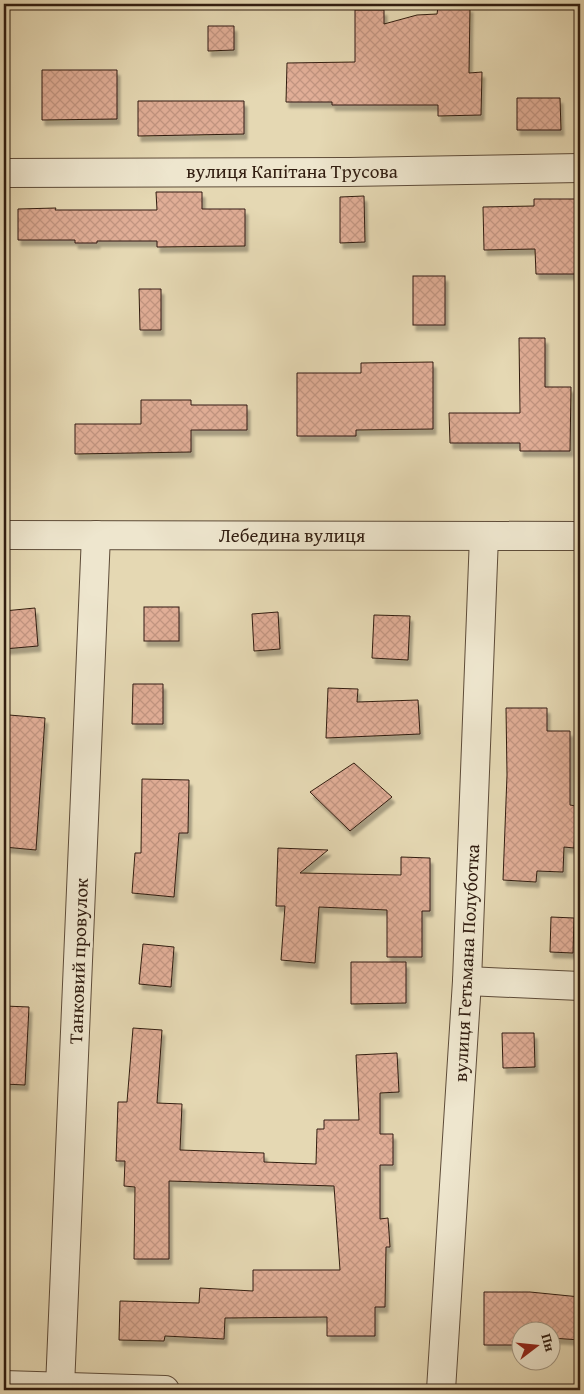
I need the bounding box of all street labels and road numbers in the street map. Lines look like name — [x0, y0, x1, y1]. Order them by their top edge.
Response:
street label: вулиця Капітана Трусова — [186, 157, 398, 185]
street label: Лебедина вулиця — [219, 521, 366, 549]
street label: вулиця Гетьмана Полуботка — [446, 843, 486, 1083]
street label: Танковий провулок — [61, 877, 95, 1045]

